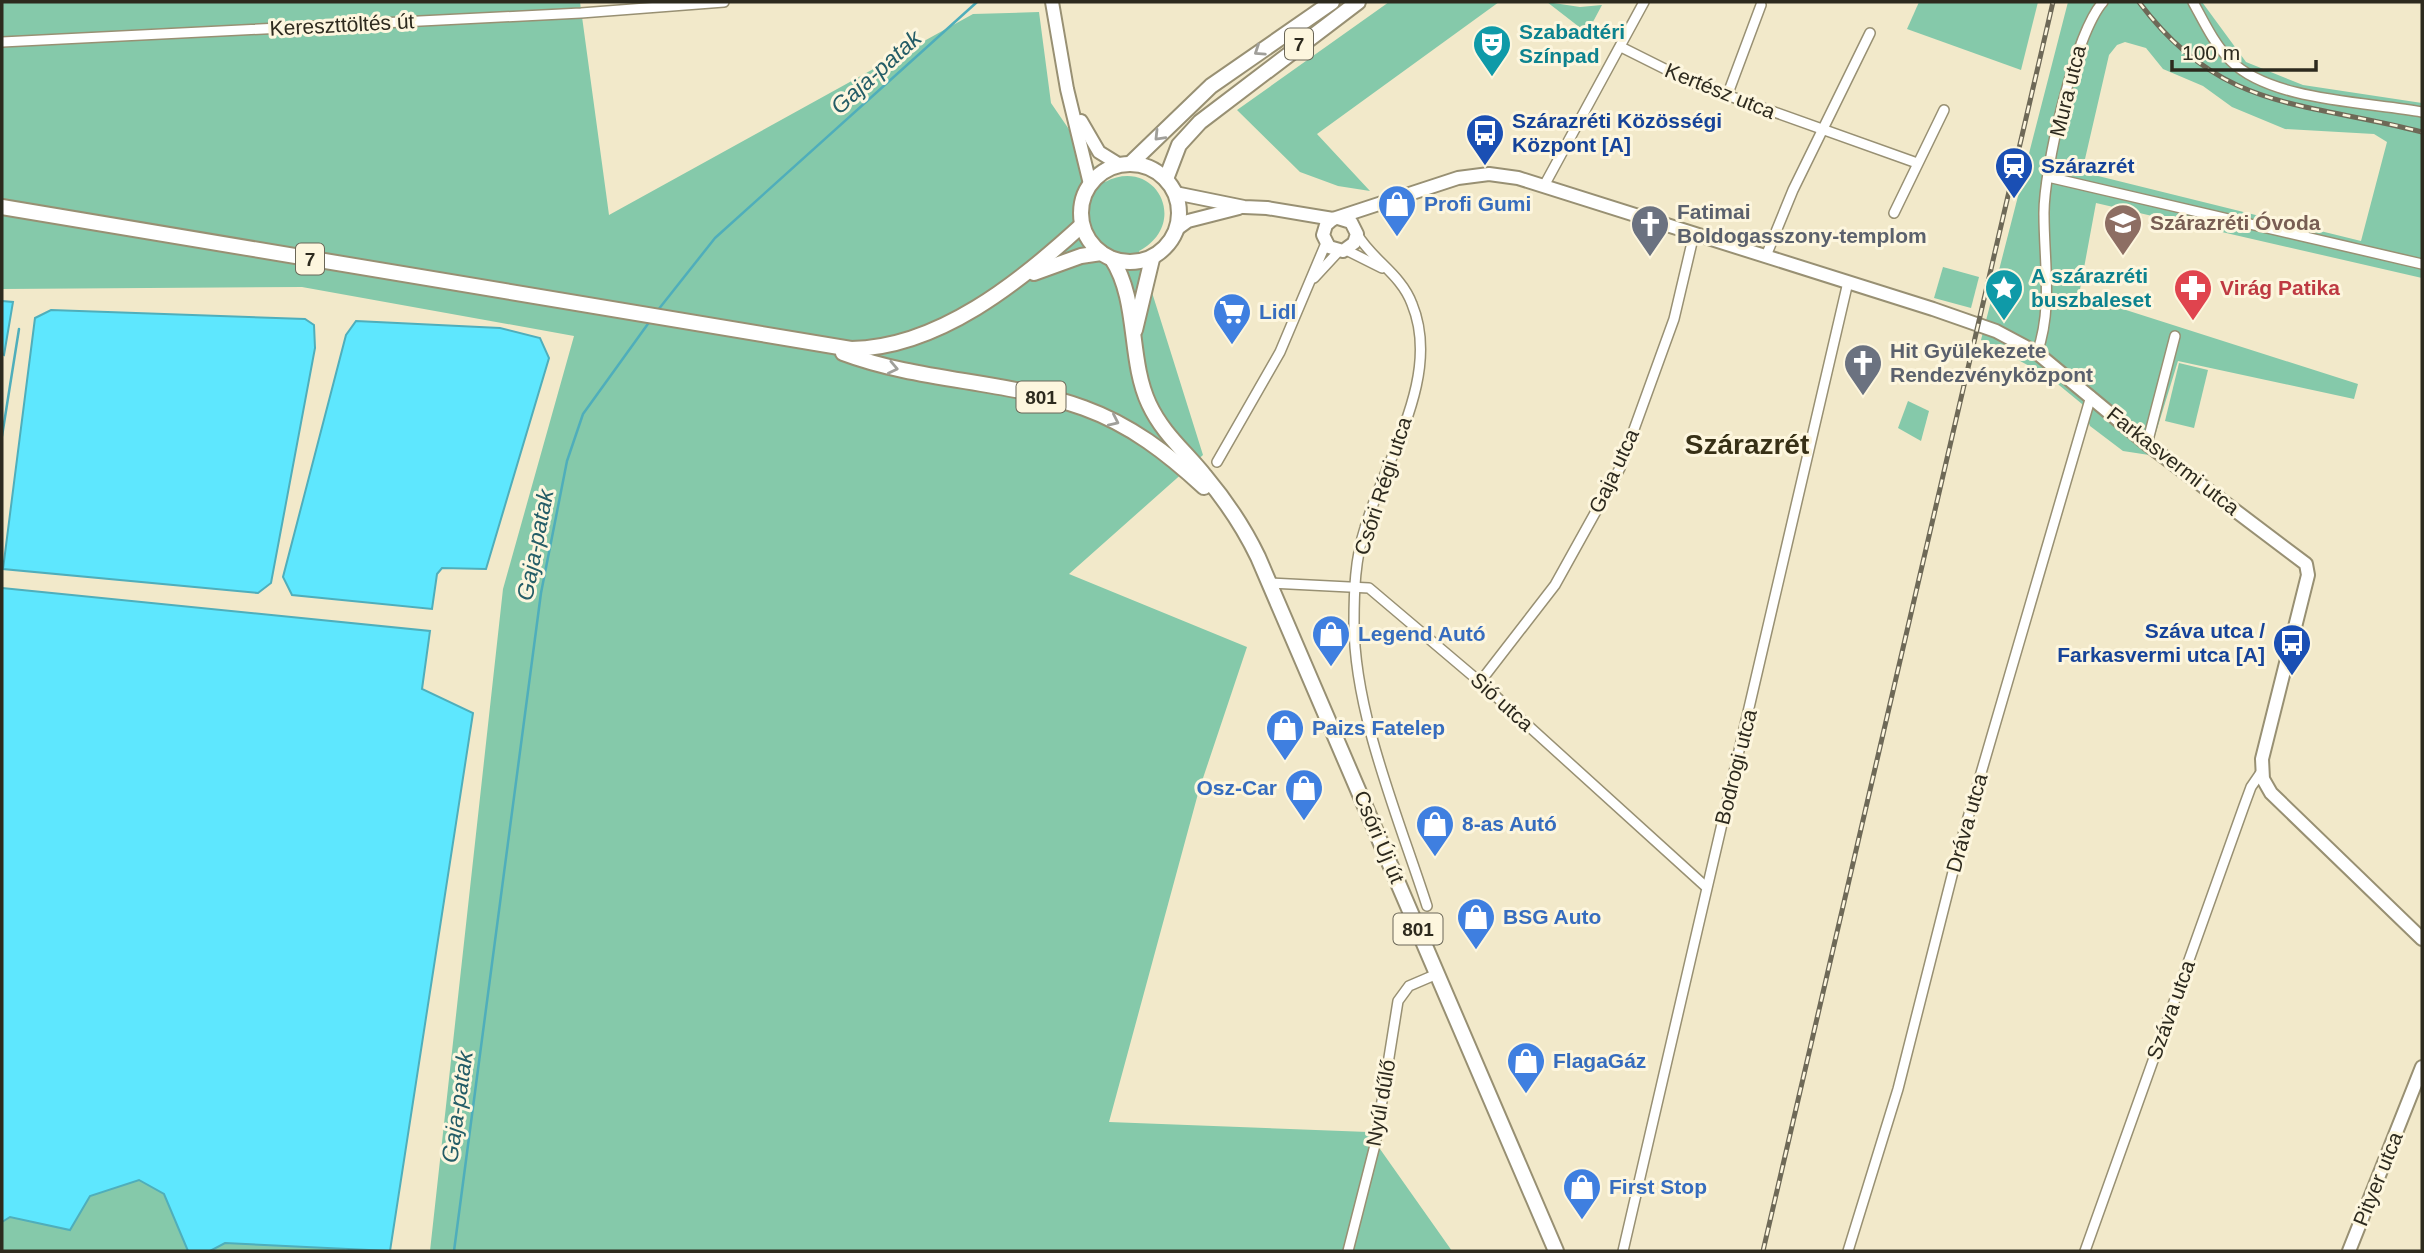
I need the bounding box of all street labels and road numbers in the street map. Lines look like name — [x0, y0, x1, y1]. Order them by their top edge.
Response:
street label: Kereszttöltés út — [269, 9, 415, 40]
road number: 7 — [1285, 28, 1313, 60]
street label: Mura utca — [2045, 42, 2090, 139]
street label: Kertész utca — [1662, 58, 1779, 123]
road number: 7 — [296, 244, 324, 274]
road number: 801 — [1016, 382, 1066, 412]
street label: Farkasvermi utca — [2103, 402, 2244, 519]
street label: Csóri Régi utca — [1349, 414, 1416, 558]
street label: Gaja utca — [1584, 425, 1643, 516]
street label: Sió utca — [1466, 668, 1538, 736]
street label: Bodrogi utca — [1710, 707, 1761, 827]
street label: Dráva utca — [1941, 771, 1992, 875]
street label: Csóri Új út — [1350, 787, 1409, 887]
road number: 801 — [1394, 914, 1442, 945]
street label: Száva utca — [2142, 957, 2199, 1063]
street label: Nyúl dűlő — [1362, 1058, 1399, 1148]
street label: Pityer utca — [2348, 1128, 2407, 1229]

